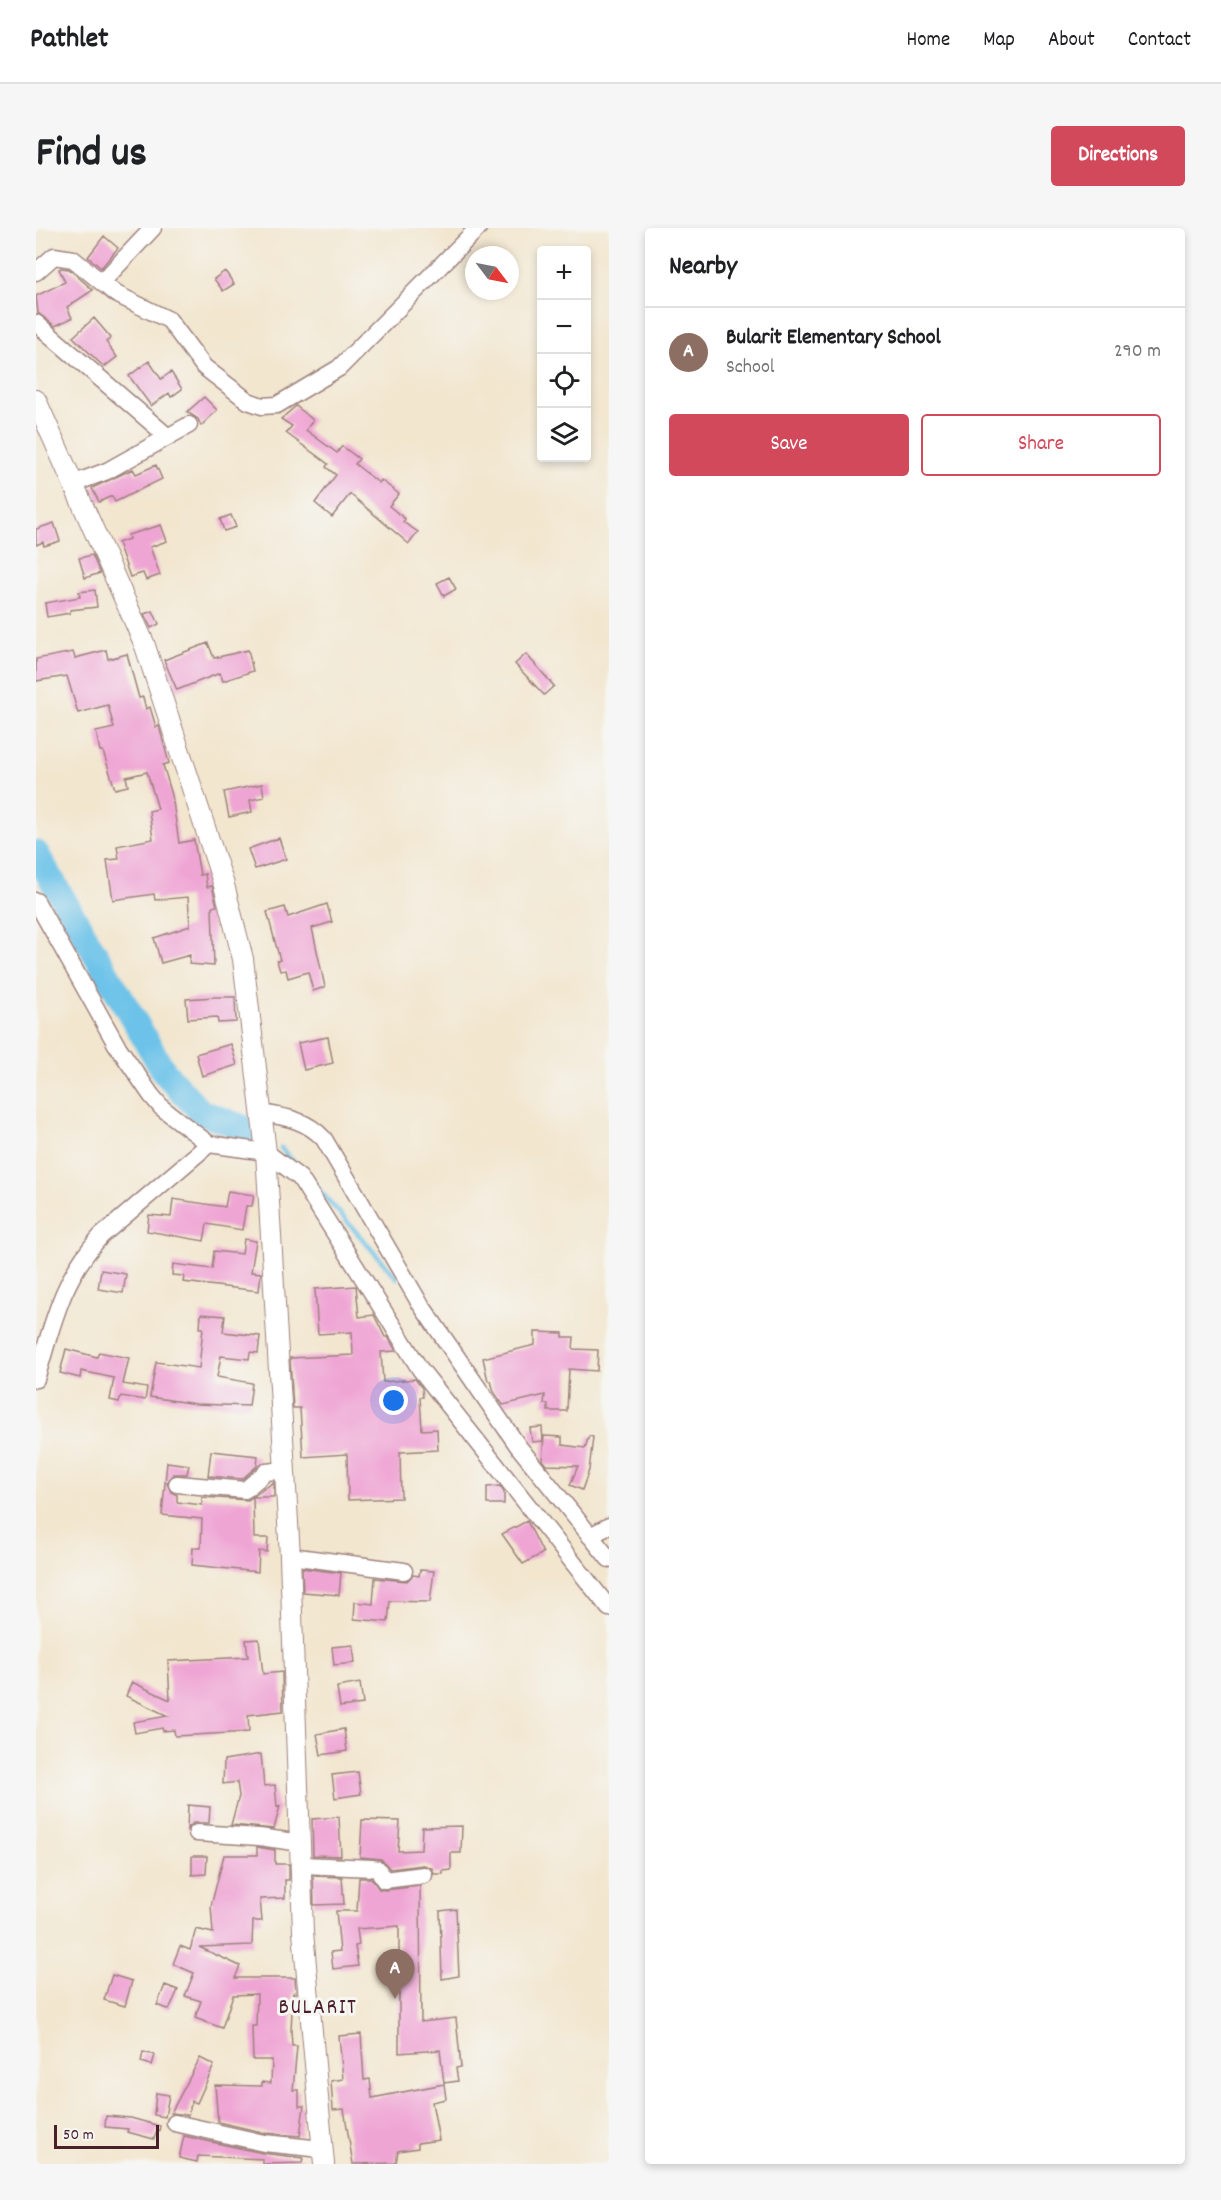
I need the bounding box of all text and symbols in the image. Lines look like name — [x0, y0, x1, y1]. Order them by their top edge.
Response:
text: Pathlet — [30, 21, 108, 61]
text: Home — [906, 26, 950, 56]
text: Map — [983, 26, 1015, 56]
text: About — [1048, 26, 1095, 56]
text: Contact — [1128, 26, 1191, 56]
text: Find us — [36, 126, 147, 186]
button: Directions — [1051, 126, 1185, 186]
north arrow — [465, 246, 519, 300]
map controls — [537, 246, 591, 462]
button: + — [537, 246, 591, 300]
text: Nearby — [669, 249, 737, 286]
button: − — [537, 300, 591, 354]
text: Bularit Elementary School — [726, 323, 941, 354]
text: A — [683, 338, 694, 366]
text: 290 m — [1114, 338, 1161, 366]
button: locate — [537, 354, 591, 408]
text: School — [726, 354, 775, 382]
button: layers — [537, 408, 591, 462]
button: Save — [669, 414, 909, 476]
button: Share — [921, 414, 1161, 476]
your location — [379, 1386, 408, 1415]
pin: A — [376, 1950, 414, 1999]
district label: BULARIT — [279, 1993, 357, 2024]
scale bar — [54, 2122, 159, 2150]
text: 50 m — [63, 2124, 94, 2147]

